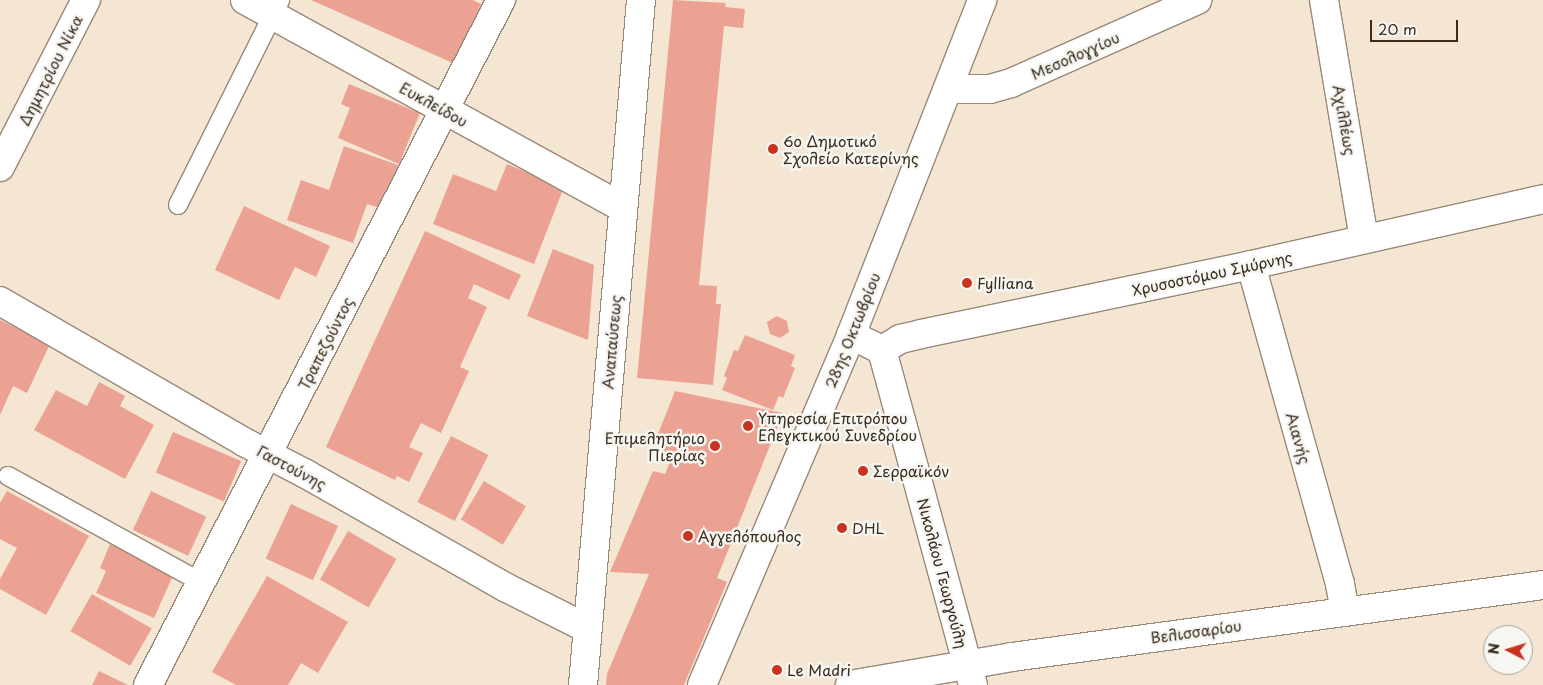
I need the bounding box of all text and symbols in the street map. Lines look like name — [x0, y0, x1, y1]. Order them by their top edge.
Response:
scale bar — [1373, 10, 1460, 42]
street label: Δημητρίου Νίκα — [15, 12, 85, 128]
text: 20 m — [1378, 17, 1417, 40]
street label: Μεσολογγίου — [1028, 27, 1122, 83]
street label: Ευκλείδου — [397, 78, 471, 130]
street label: Αχιλλέως — [1330, 83, 1360, 157]
place label: 6ο Δημοτικό Σχολείο Κατερίνης — [783, 131, 919, 166]
marker: 6ο Δημοτικό Σχολείο Κατερίνης — [767, 143, 779, 155]
street label: Χρυσοστόμου Σμύρνης — [1131, 247, 1293, 299]
street label: 28ης Οκτωβρίου — [821, 269, 883, 391]
place label: Fylliana — [977, 274, 1033, 292]
marker: Fylliana — [961, 277, 973, 289]
street label: Τραπεζούντος — [294, 294, 356, 392]
street label: Αναπαύσεως — [598, 294, 624, 390]
place label: Υπηρεσία Επιτρόπου Ελεγκτικού Συνεδρίου — [758, 408, 918, 443]
street label: Αιανής — [1283, 410, 1315, 466]
marker: Υπηρεσία Επιτρόπου Ελεγκτικού Συνεδρίου — [742, 420, 754, 432]
place label: Επιμελητήριο Πιερίας — [605, 428, 705, 463]
marker: Επιμελητήριο Πιερίας — [709, 440, 721, 452]
street label: Γαστούνης — [254, 441, 330, 493]
place label: Σερραϊκόν — [873, 462, 949, 480]
marker: Σερραϊκόν — [857, 465, 869, 477]
street label: Νικολάου Γεωργούλη — [914, 496, 972, 650]
place label: DHL — [852, 519, 884, 537]
marker: DHL — [836, 522, 848, 534]
place label: Αγγελόπουλος — [698, 527, 801, 545]
marker: Αγγελόπουλος — [682, 530, 694, 542]
street label: Βελισσαρίου — [1149, 616, 1243, 646]
north arrow — [1483, 625, 1533, 675]
text: N — [1483, 642, 1504, 655]
place label: Le Madri — [787, 661, 851, 679]
marker: Le Madri — [771, 664, 783, 676]

